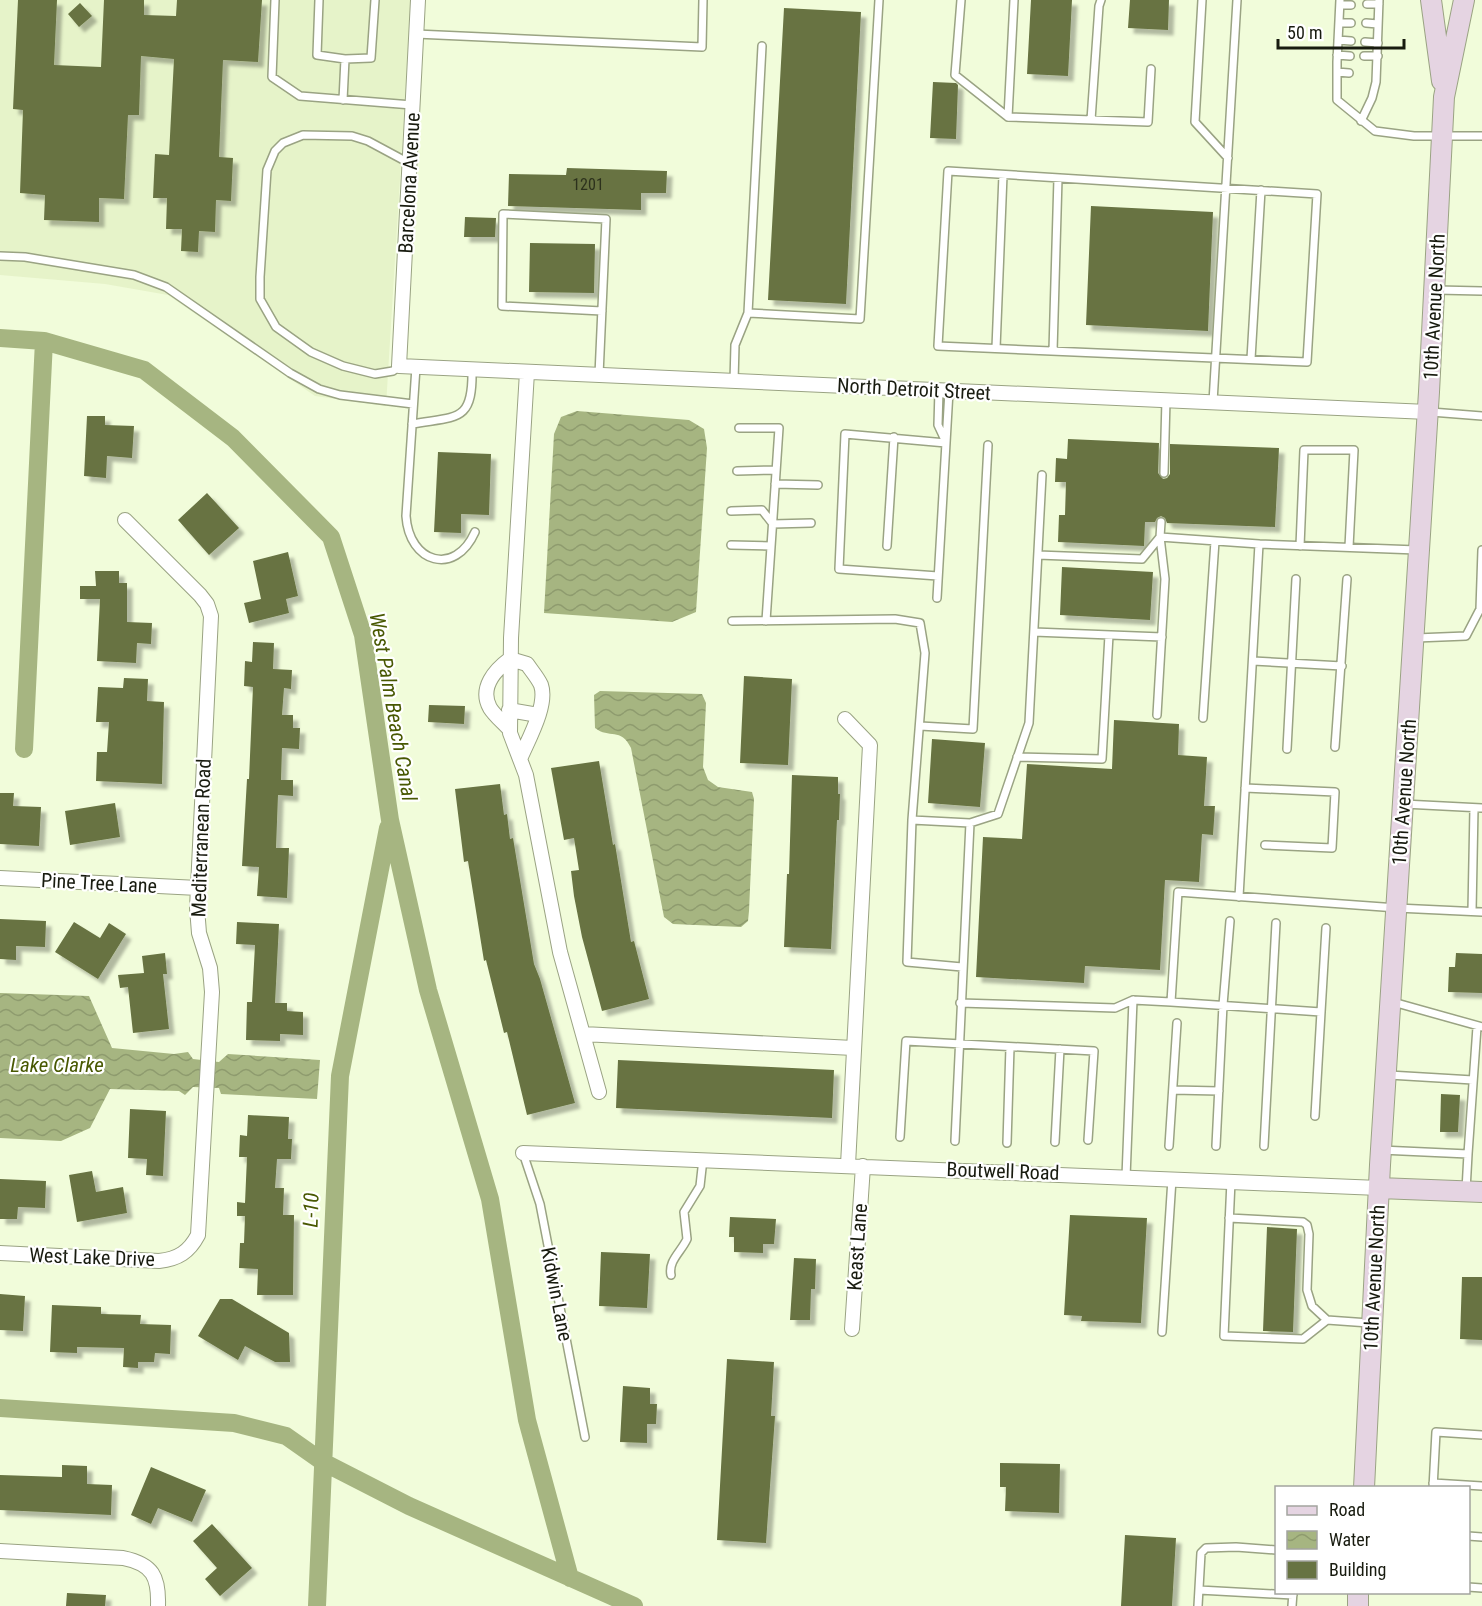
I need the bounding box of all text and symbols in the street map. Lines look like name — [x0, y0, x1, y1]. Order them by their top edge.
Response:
scale bar — [1278, 12, 1404, 50]
text: 50 m — [1287, 22, 1322, 43]
street label: Barcelona Avenue — [393, 112, 425, 254]
house number: 1201 — [572, 175, 604, 194]
street label: 10th Avenue North — [1418, 233, 1450, 381]
street label: North Detroit Street — [837, 373, 991, 405]
water label: West Palm Beach Canal — [365, 611, 421, 803]
street label: 10th Avenue North — [1387, 718, 1421, 866]
street label: Mediterranean Road — [186, 758, 216, 918]
street label: Pine Tree Lane — [40, 868, 158, 898]
water label: Lake Clarke — [10, 1053, 104, 1077]
street label: Boutwell Road — [946, 1157, 1060, 1185]
water label: L-10 — [298, 1192, 324, 1228]
street label: Keast Lane — [842, 1203, 872, 1291]
street label: 10th Avenue North — [1358, 1204, 1390, 1352]
street label: West Lake Drive — [29, 1243, 155, 1271]
street label: Kidwin Lane — [536, 1245, 578, 1343]
legend — [1275, 1486, 1470, 1594]
text: Road — [1329, 1499, 1365, 1520]
text: Water — [1329, 1529, 1371, 1550]
text: Building — [1329, 1559, 1386, 1580]

